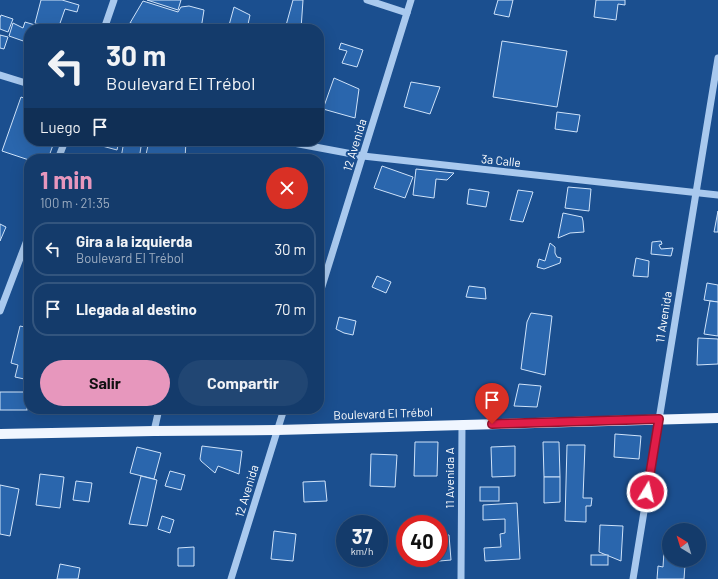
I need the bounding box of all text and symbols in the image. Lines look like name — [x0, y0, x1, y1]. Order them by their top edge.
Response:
text: 30 m — [106, 38, 166, 72]
icon: left — [40, 40, 92, 92]
text: Boulevard El Trébol — [106, 72, 255, 94]
icon: arrive — [89, 116, 111, 138]
street label: 12 Avenida — [339, 117, 369, 173]
text: Luego — [40, 118, 81, 136]
street label: 3a Calle — [480, 151, 522, 169]
text: 1 min — [40, 165, 93, 194]
button: close — [266, 167, 308, 209]
text: 100 m · 21:35 — [40, 195, 110, 211]
text: Gira a la izquierda — [76, 232, 192, 250]
icon: left — [42, 238, 64, 260]
text: 30 m — [274, 240, 306, 258]
text: Boulevard El Trébol — [76, 250, 184, 266]
street label: 11 Avenida — [652, 290, 674, 344]
icon: arrive — [42, 298, 64, 320]
text: Llegada al destino — [76, 300, 197, 318]
text: 70 m — [275, 300, 306, 318]
button: Salir — [40, 360, 170, 406]
button: Compartir — [178, 360, 308, 406]
pin — [475, 383, 509, 424]
icon: arrive — [481, 389, 503, 411]
street label: Boulevard El Trébol — [333, 404, 433, 422]
street label: 11 Avenida A — [442, 447, 456, 509]
street label: 12 Avenida — [231, 463, 261, 519]
position arrow — [626, 471, 668, 513]
speed limit sign: 40 — [396, 515, 448, 567]
north arrow — [662, 523, 706, 567]
map controls — [662, 523, 706, 567]
text: 37 — [352, 524, 372, 548]
text: km/h — [351, 545, 373, 557]

